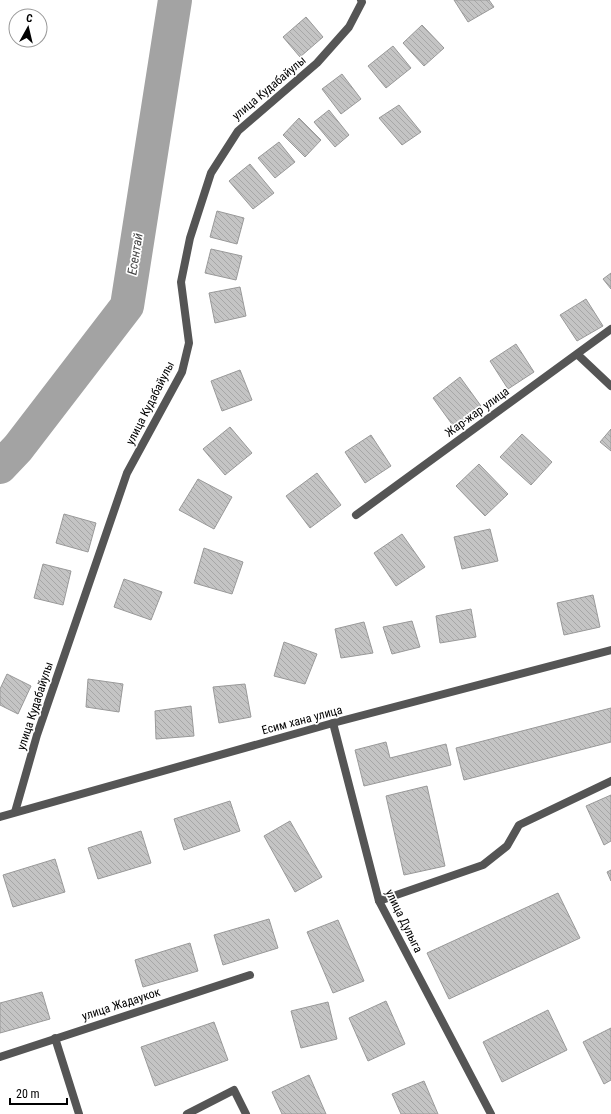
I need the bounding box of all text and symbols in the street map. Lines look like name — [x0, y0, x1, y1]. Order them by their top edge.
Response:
north arrow — [8, 8, 48, 48]
text: С — [25, 12, 33, 25]
street label: улица Кудабайулы — [229, 53, 309, 123]
water label: Есентай — [124, 232, 146, 276]
street label: улица Кудабайулы — [123, 359, 177, 447]
street label: Жар-жар улица — [442, 384, 512, 440]
street label: улица Кудабайулы — [14, 660, 56, 752]
street label: Есим хана улица — [260, 702, 344, 737]
street label: улица Дулыга — [383, 887, 426, 955]
street label: улица Жадаукок — [80, 985, 162, 1023]
scale bar — [10, 1080, 67, 1106]
text: 20 m — [16, 1087, 40, 1101]

